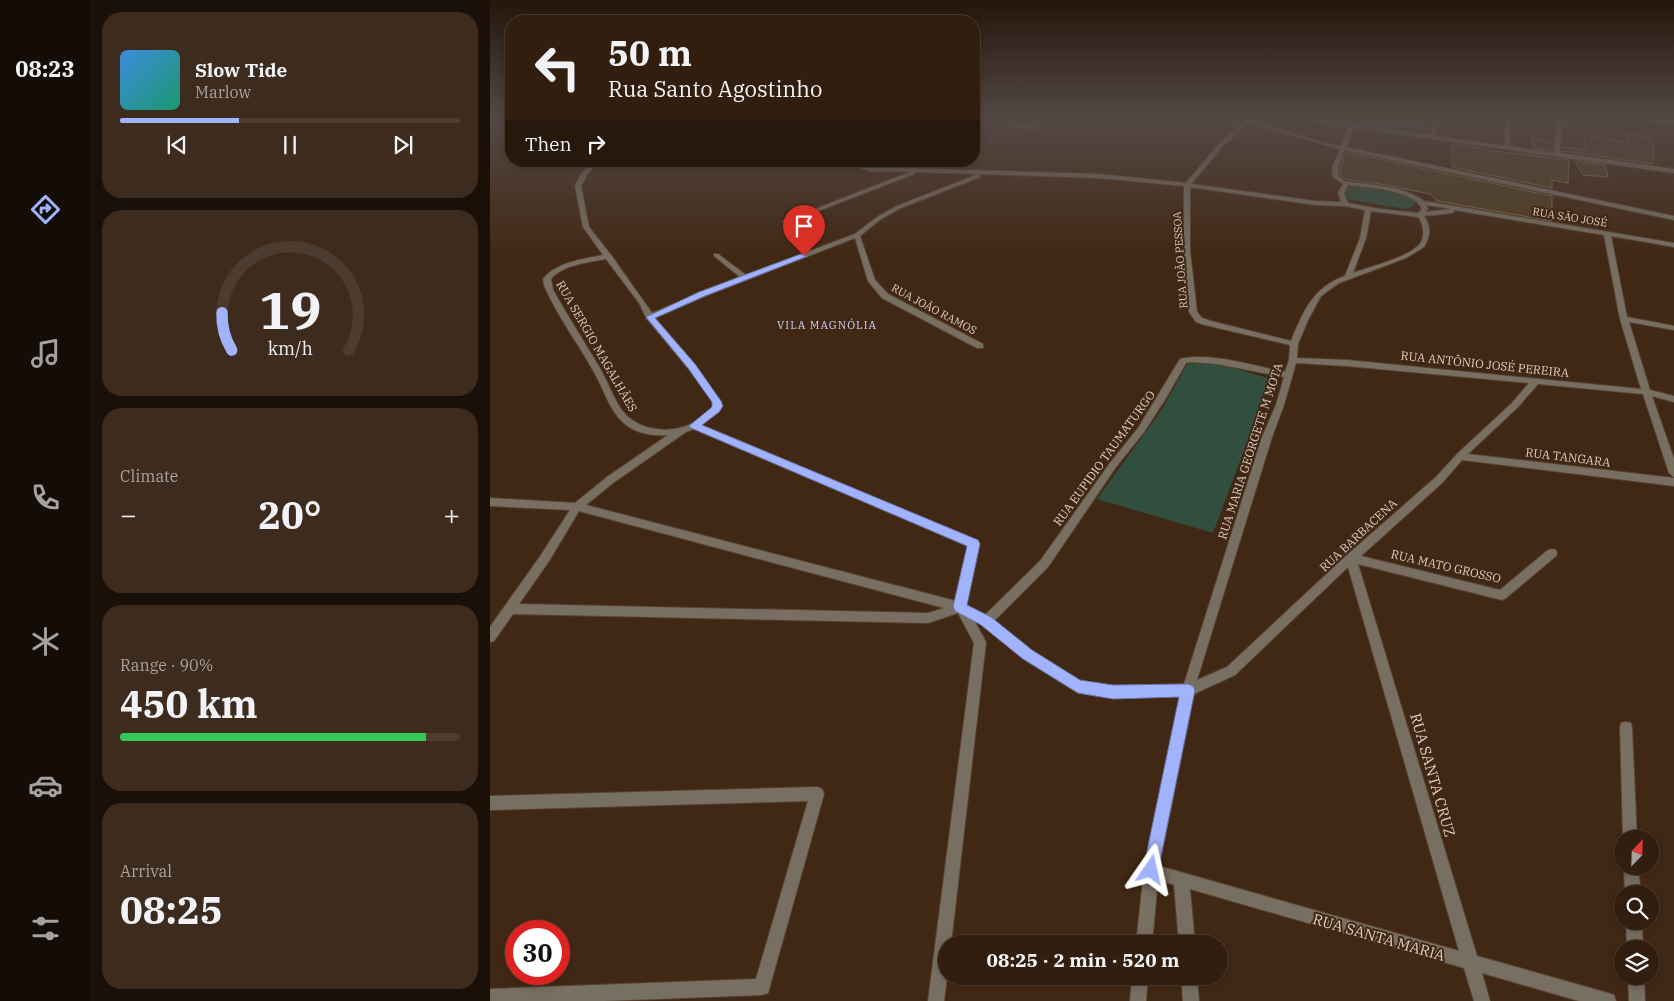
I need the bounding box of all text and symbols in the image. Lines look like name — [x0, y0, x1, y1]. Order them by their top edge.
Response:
text: 50 m — [608, 30, 692, 76]
icon: left — [525, 35, 590, 100]
text: 08:23 — [15, 54, 75, 83]
text: Slow Tide — [195, 58, 287, 82]
text: Rua Santo Agostinho — [608, 74, 823, 103]
text: Marlow — [195, 82, 251, 102]
icon: right — [582, 130, 610, 158]
icon: previous — [163, 131, 191, 159]
icon: pause — [276, 131, 304, 159]
icon: next — [389, 131, 417, 159]
text: Then — [525, 132, 572, 156]
icon: directions — [28, 192, 63, 227]
street label: RUA SÃO JOSÉ — [1532, 204, 1608, 230]
pin — [783, 205, 825, 256]
street label: RUA JOÃO PESSOA — [1170, 210, 1190, 309]
icon: arrive — [790, 212, 818, 240]
text: 19 — [259, 276, 321, 343]
street label: RUA SERGIO MAGALHÃES — [553, 278, 641, 414]
street label: RUA JOÃO RAMOS — [889, 281, 979, 337]
district label: VILA MAGNÓLIA — [777, 318, 877, 332]
icon: music — [28, 336, 63, 371]
text: km/h — [267, 337, 313, 360]
street label: RUA ANTÔNIO JOSÉ PEREIRA — [1400, 348, 1571, 380]
street label: RUA MARIA GEORGETE M MOTA — [1214, 360, 1286, 541]
street label: RUA EUPIDIO TAUMATURGO — [1050, 387, 1158, 529]
street label: RUA TANGARA — [1525, 444, 1612, 470]
text: Climate — [120, 466, 178, 486]
icon: phone — [28, 480, 63, 515]
text: 20° — [258, 490, 322, 539]
street label: RUA BARBACENA — [1316, 495, 1400, 575]
text: − — [120, 496, 137, 533]
text: + — [443, 496, 460, 533]
street label: RUA MATO GROSSO — [1390, 546, 1502, 586]
icon: climate — [28, 624, 63, 659]
text: Range · 90% — [120, 655, 213, 675]
text: 450 km — [120, 679, 258, 728]
street label: RUA SANTA CRUZ — [1406, 711, 1460, 839]
icon: car — [28, 768, 63, 803]
north arrow — [1614, 830, 1659, 875]
map controls — [1614, 830, 1659, 985]
position arrow — [1124, 843, 1176, 895]
text: Arrival — [120, 861, 172, 881]
text: 08:25 — [120, 885, 223, 934]
button: search — [1614, 885, 1659, 930]
street label: RUA SANTA MARIA — [1311, 909, 1448, 965]
icon: filters — [28, 911, 63, 946]
speed limit sign: 30 — [505, 920, 570, 985]
button: layers — [1614, 940, 1659, 985]
text: 08:25 · 2 min · 520 m — [987, 948, 1179, 972]

